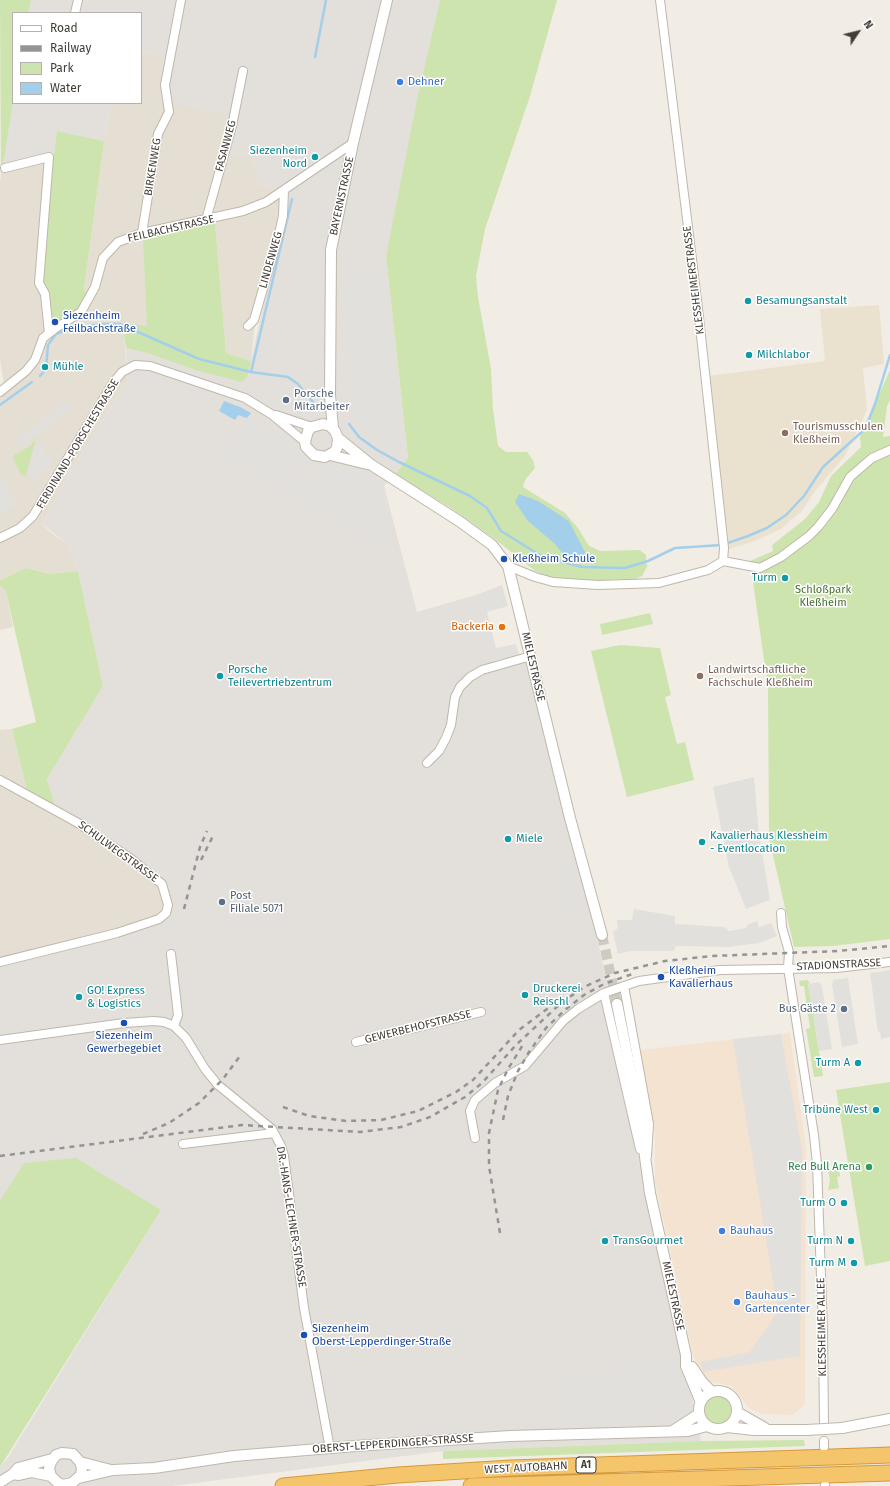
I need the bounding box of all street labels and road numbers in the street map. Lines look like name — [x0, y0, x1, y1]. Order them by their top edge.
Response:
street label: FASANWEG — [213, 119, 239, 173]
street label: BIRKENWEG — [142, 137, 164, 197]
street label: BAYERNSTRASSE — [327, 155, 357, 237]
street label: FEILBACHSTRASSE — [126, 213, 216, 245]
street label: KLESSHEIMERSTRASSE — [681, 225, 707, 335]
street label: LINDENWEG — [257, 230, 285, 290]
street label: FERDINAND-PORSCHESTRASSE — [34, 377, 122, 511]
street label: MIELESTRASSE — [519, 631, 547, 703]
street label: SCHULWEGSTRASSE — [75, 818, 161, 886]
street label: STADIONSTRASSE — [796, 956, 882, 974]
street label: GEWERBEHOFSTRASSE — [363, 1007, 473, 1047]
street label: DR.-HANS-LECHNER-STRASSE — [273, 1145, 309, 1289]
street label: MIELESTRASSE — [659, 1260, 687, 1332]
street label: KLESSHEIMER ALLEE — [815, 1277, 829, 1377]
street label: OBERST-LEPPERDINGER-STRASSE — [312, 1432, 474, 1456]
road number: A1 — [576, 1457, 596, 1473]
street label: WEST AUTOBAHN — [484, 1459, 568, 1477]

